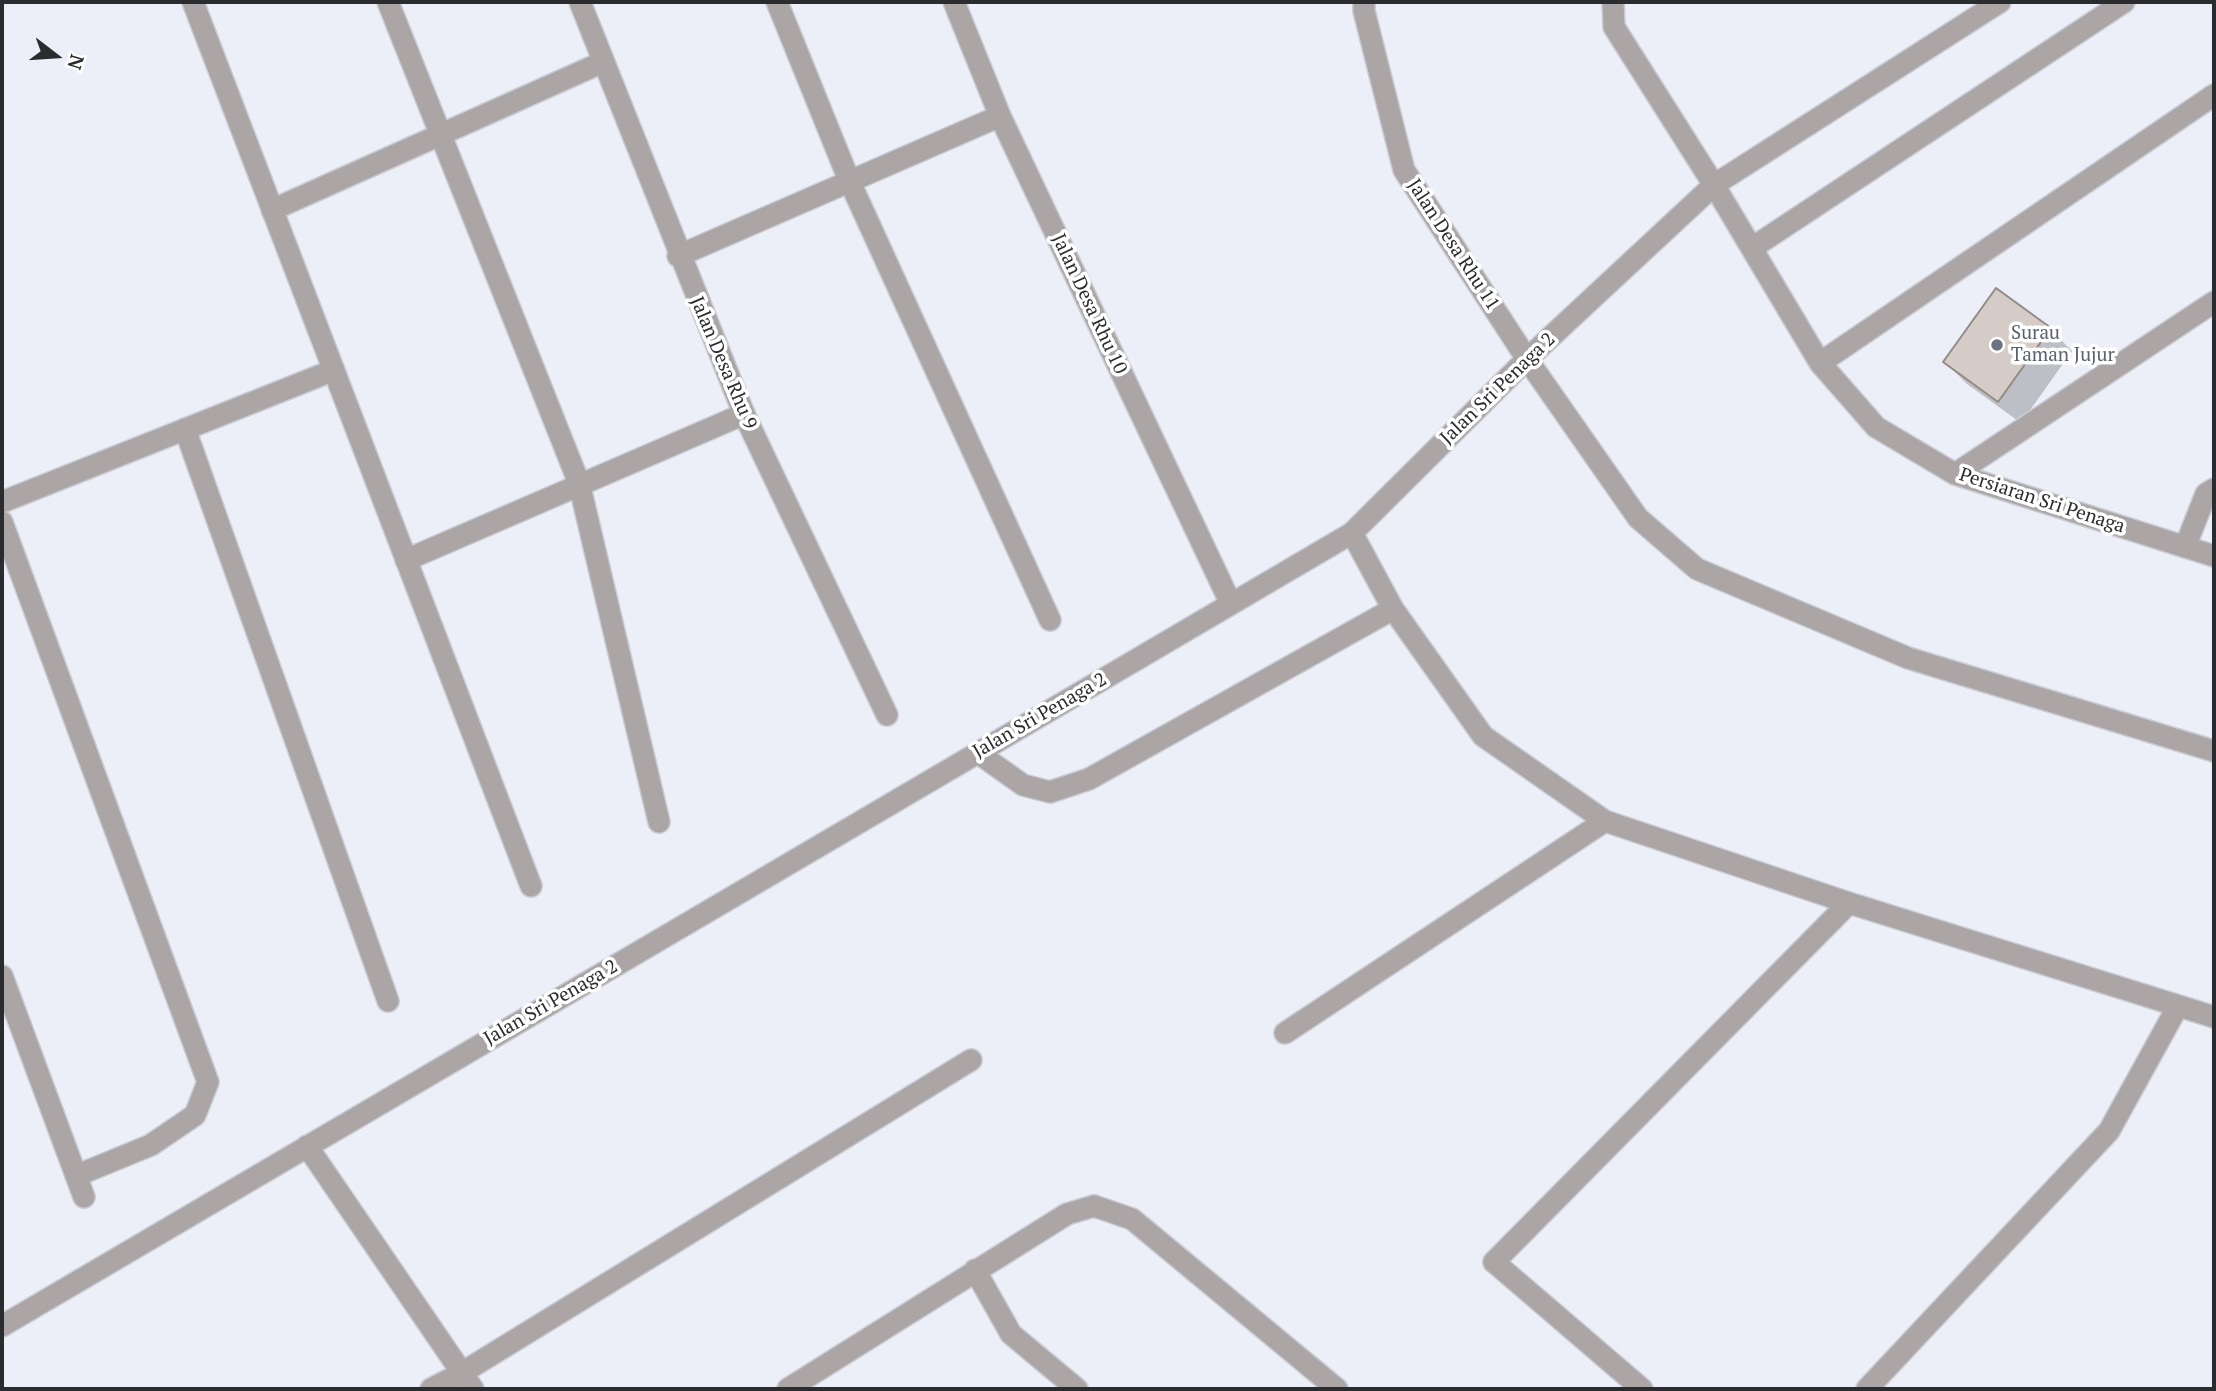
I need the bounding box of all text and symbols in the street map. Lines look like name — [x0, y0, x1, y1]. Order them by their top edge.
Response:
north arrow — [21, 21, 91, 91]
text: N — [63, 52, 91, 73]
street label: Jalan Desa Rhu 11 — [1402, 175, 1504, 315]
street label: Jalan Desa Rhu 10 — [1047, 230, 1131, 378]
street label: Jalan Desa Rhu 9 — [685, 293, 761, 433]
place label: Surau Taman Jujur — [2011, 323, 2115, 367]
street label: Jalan Sri Penaga 2 — [1436, 328, 1560, 450]
marker: Surau Taman Jujur — [1989, 337, 2005, 353]
street label: Persiaran Sri Penaga — [1956, 463, 2128, 539]
street label: Jalan Sri Penaga 2 — [969, 668, 1111, 764]
street label: Jalan Sri Penaga 2 — [480, 955, 622, 1051]

